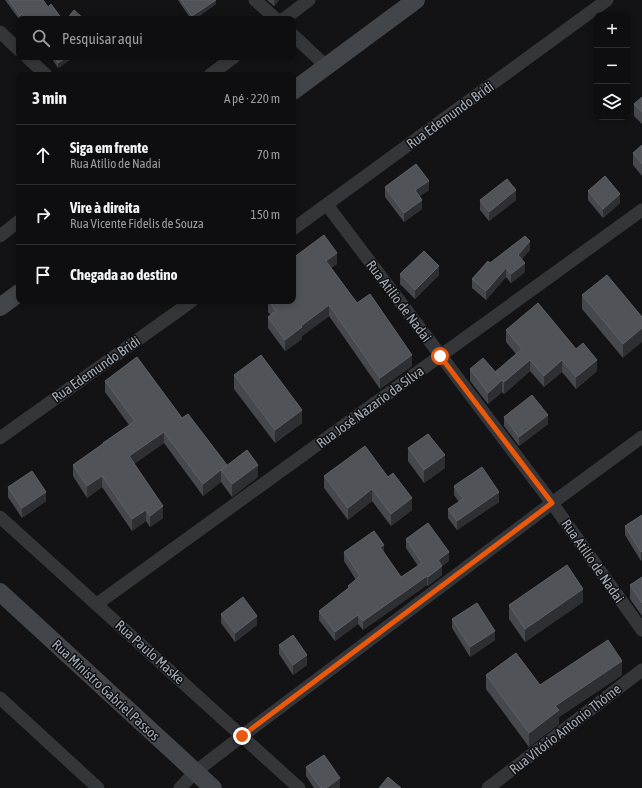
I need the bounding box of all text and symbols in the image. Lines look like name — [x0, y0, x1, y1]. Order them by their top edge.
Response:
map controls — [594, 12, 630, 120]
button: + — [594, 12, 630, 48]
search box — [16, 16, 296, 60]
icon: search — [30, 27, 52, 49]
text: Pesquisar aqui — [62, 30, 143, 47]
button: − — [594, 48, 630, 84]
street label: Rua Edemundo Bridi — [403, 78, 497, 152]
button: layers — [594, 84, 630, 120]
text: 3 min — [32, 88, 67, 108]
text: A pé · 220 m — [224, 91, 280, 106]
text: Siga em frente — [70, 139, 148, 156]
icon: ahead — [32, 144, 54, 166]
text: 70 m — [257, 147, 280, 162]
text: Rua Atilio de Nadai — [70, 156, 161, 171]
text: Vire à direita — [70, 199, 140, 216]
icon: right — [32, 204, 54, 226]
text: 150 m — [251, 207, 280, 222]
text: Rua Vicente Fidelis de Souza — [70, 216, 204, 231]
street label: Rua Atilio de Nadai — [363, 257, 435, 345]
icon: arrive — [32, 264, 54, 286]
text: Chegada ao destino — [70, 266, 178, 283]
street label: Rua Edemundo Bridi — [49, 333, 143, 405]
route start — [431, 347, 449, 365]
street label: Rua José Nazario da Silva — [313, 363, 427, 451]
street label: Rua Atilio de Nadai — [558, 516, 628, 606]
street label: Rua Paulo Maske — [112, 617, 188, 687]
street label: Rua Ministro Gabriel Passos — [49, 636, 163, 744]
street label: Rua Vitório Antonio Thóme — [506, 681, 624, 777]
route end — [233, 727, 251, 745]

